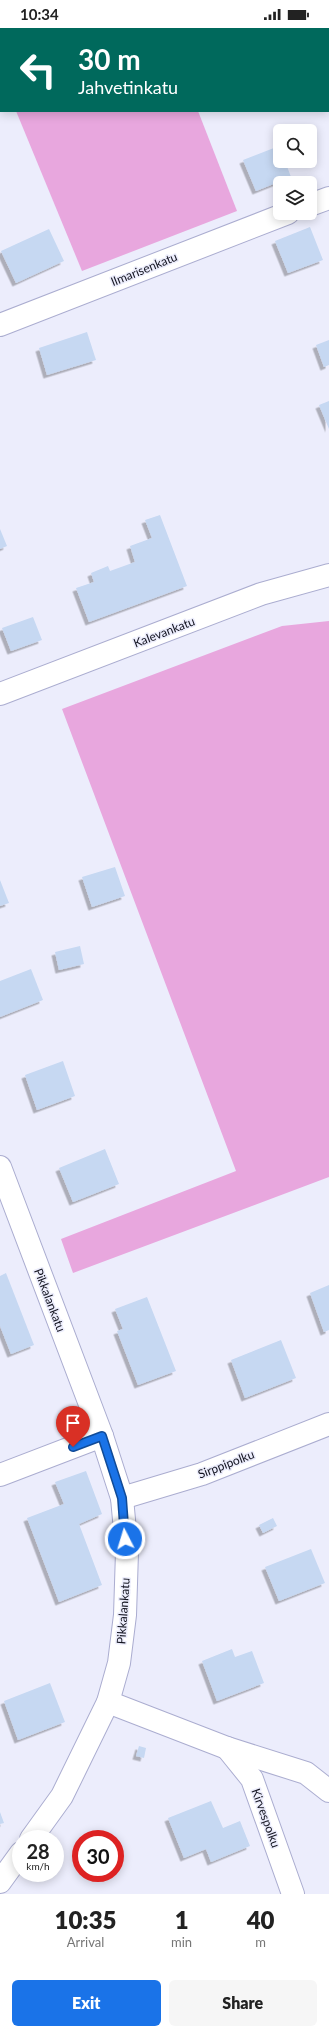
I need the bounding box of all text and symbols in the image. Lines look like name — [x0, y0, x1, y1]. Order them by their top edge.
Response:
text: 10:34 — [20, 5, 59, 23]
text: 30 m — [78, 42, 141, 76]
icon: left — [12, 44, 64, 96]
text: Jahvetinkatu — [78, 76, 178, 98]
map controls — [273, 124, 317, 220]
button: search — [273, 124, 317, 168]
button: layers — [273, 176, 317, 220]
street label: Ilmarisenkatu — [109, 249, 179, 289]
street label: Kalevankatu — [131, 613, 197, 651]
street label: Pikkalankatu — [31, 1266, 69, 1334]
pin — [56, 1406, 90, 1447]
icon: arrive — [62, 1412, 84, 1434]
street label: Sirppipolku — [196, 1446, 256, 1482]
position arrow — [104, 1518, 146, 1560]
street label: Pikkalankatu — [113, 1577, 133, 1645]
street label: Kirvespolku — [248, 1786, 284, 1850]
speed limit sign: 30 — [72, 1830, 124, 1882]
text: 28 — [26, 1839, 50, 1863]
text: km/h — [26, 1860, 50, 1872]
text: 10:35 — [55, 1905, 117, 1934]
text: 1 — [175, 1905, 189, 1934]
text: 40 — [247, 1905, 274, 1934]
text: Arrival — [67, 1934, 104, 1950]
text: min — [171, 1934, 192, 1950]
text: m — [255, 1934, 266, 1950]
button: Exit — [12, 1980, 161, 2026]
button: Share — [169, 1980, 317, 2026]

